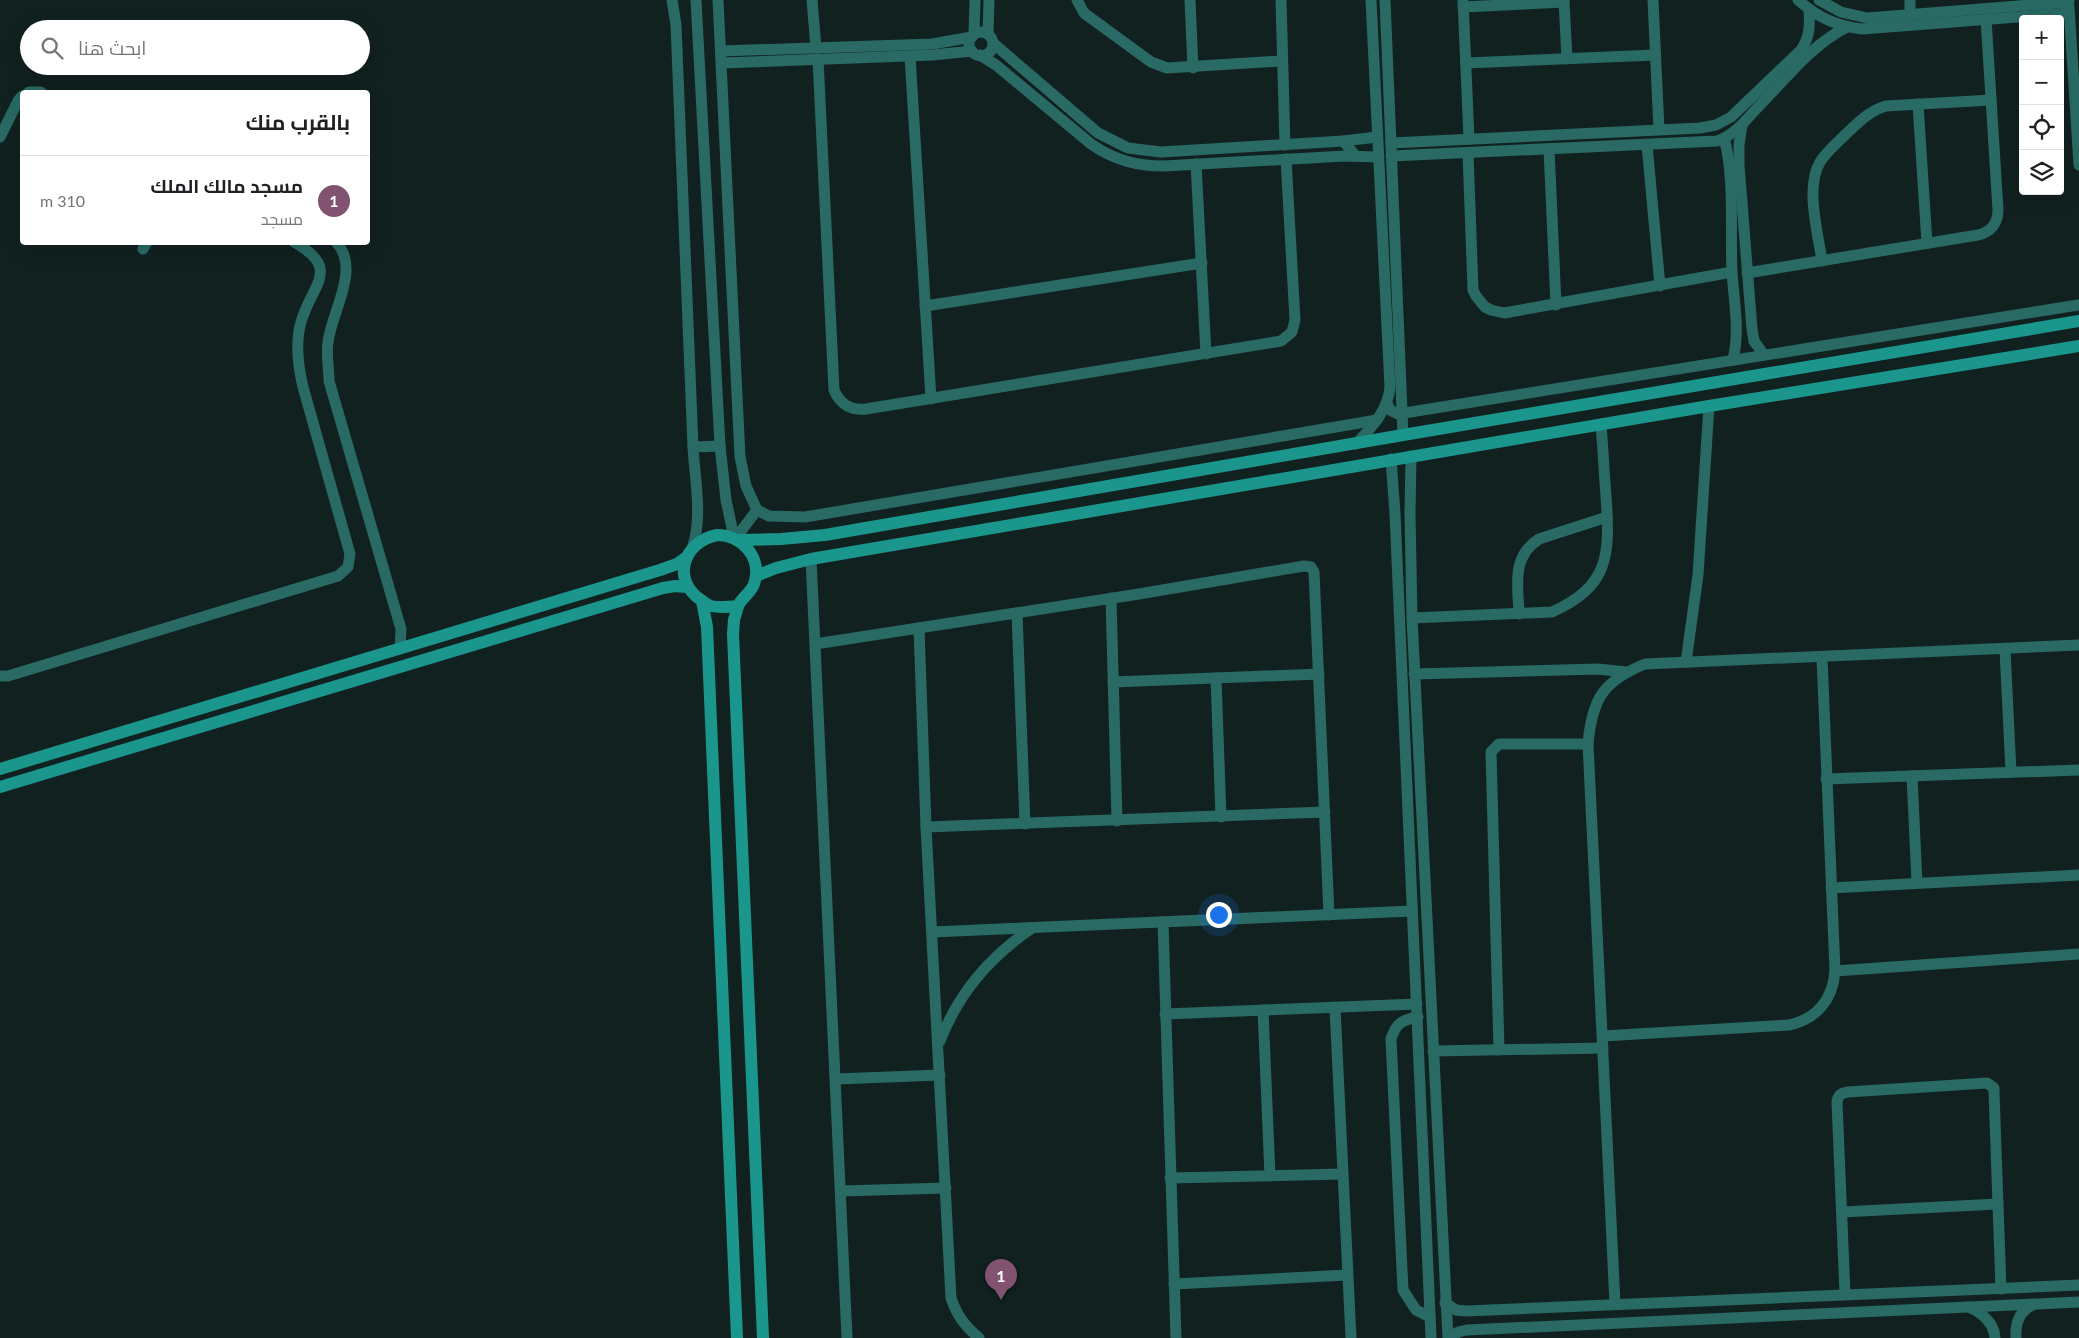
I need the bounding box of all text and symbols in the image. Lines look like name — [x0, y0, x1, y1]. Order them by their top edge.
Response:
map controls — [2019, 15, 2064, 195]
button: + — [2019, 15, 2064, 60]
search box — [20, 20, 370, 75]
icon: search — [38, 34, 66, 62]
text: ابحث هنا — [78, 36, 146, 59]
button: − — [2019, 60, 2064, 105]
button: locate — [2019, 105, 2064, 150]
text: بالقرب منك — [246, 109, 350, 134]
button: layers — [2019, 150, 2064, 195]
text: مسجد مالك الملك — [151, 174, 303, 197]
text: 310 m — [40, 191, 85, 210]
text: 1 — [329, 191, 339, 210]
text: مسجد — [261, 209, 303, 228]
your location — [1206, 902, 1232, 928]
pin: 1 — [985, 1259, 1017, 1300]

